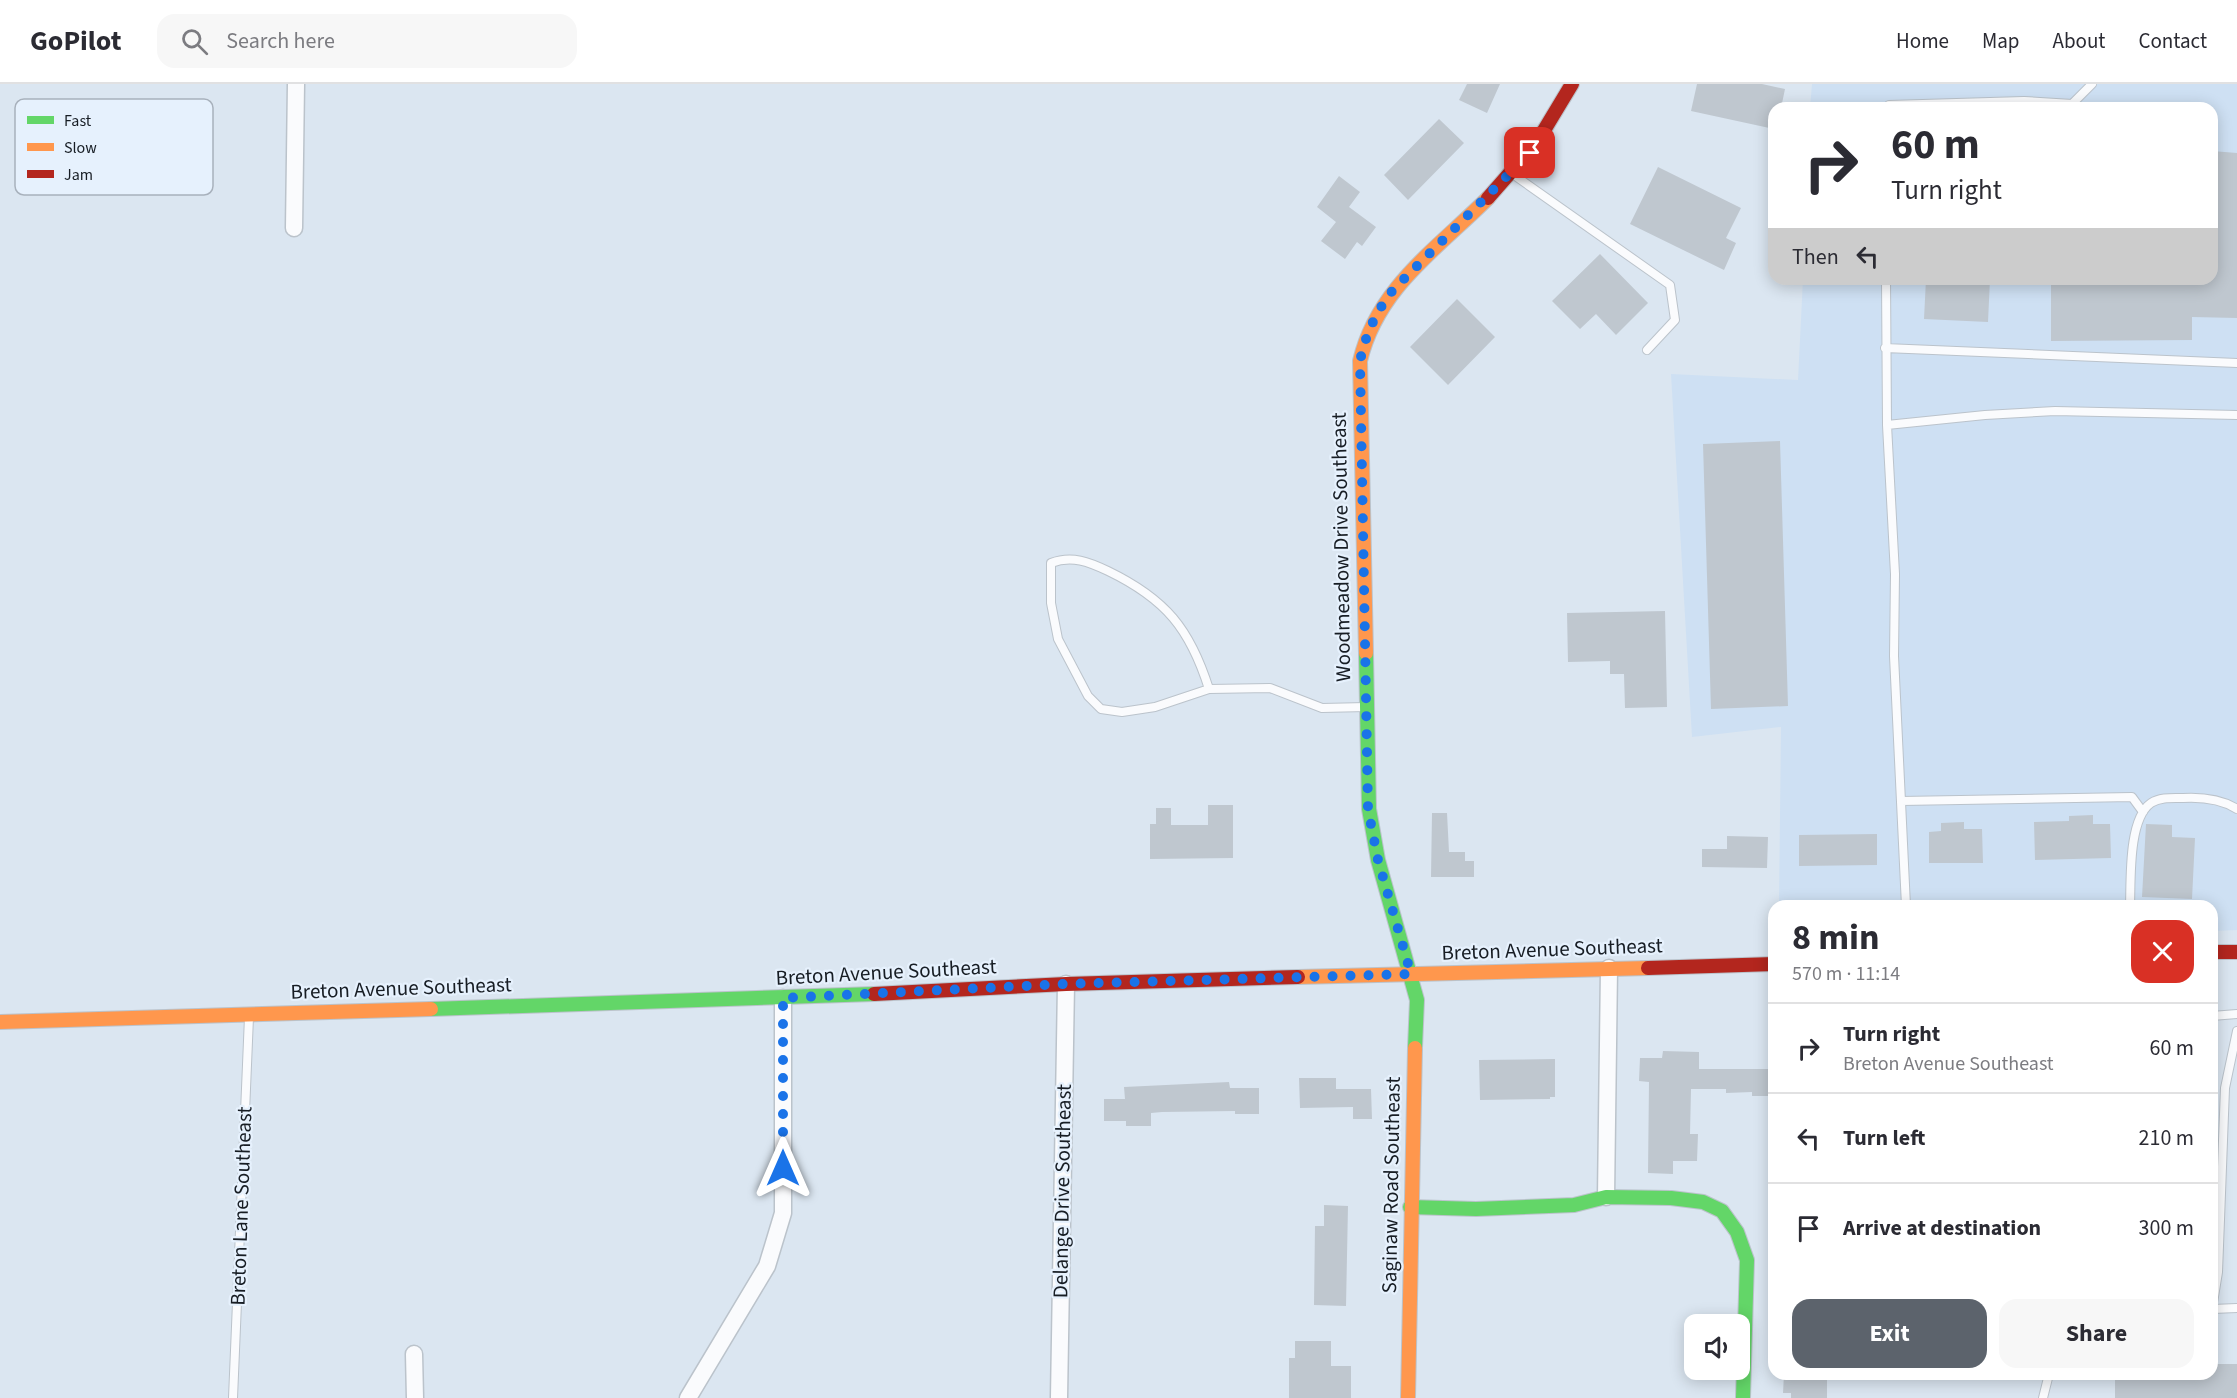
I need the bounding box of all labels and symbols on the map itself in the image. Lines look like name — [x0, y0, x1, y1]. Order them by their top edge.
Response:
legend — [15, 99, 213, 195]
text: Fast — [64, 110, 92, 132]
pin — [1504, 127, 1555, 178]
text: Slow — [64, 137, 97, 159]
text: Jam — [64, 164, 93, 186]
street label: Woodmeadow Drive Southeast — [1324, 412, 1358, 682]
street label: Breton Avenue Southeast — [1441, 930, 1663, 968]
street label: Breton Avenue Southeast — [775, 951, 997, 993]
street label: Breton Avenue Southeast — [290, 969, 512, 1007]
street label: Saginaw Road Southeast — [1374, 1076, 1408, 1294]
street label: Delange Drive Southeast — [1045, 1084, 1079, 1298]
street label: Breton Lane Southeast — [223, 1106, 259, 1306]
position arrow — [751, 1136, 815, 1200]

